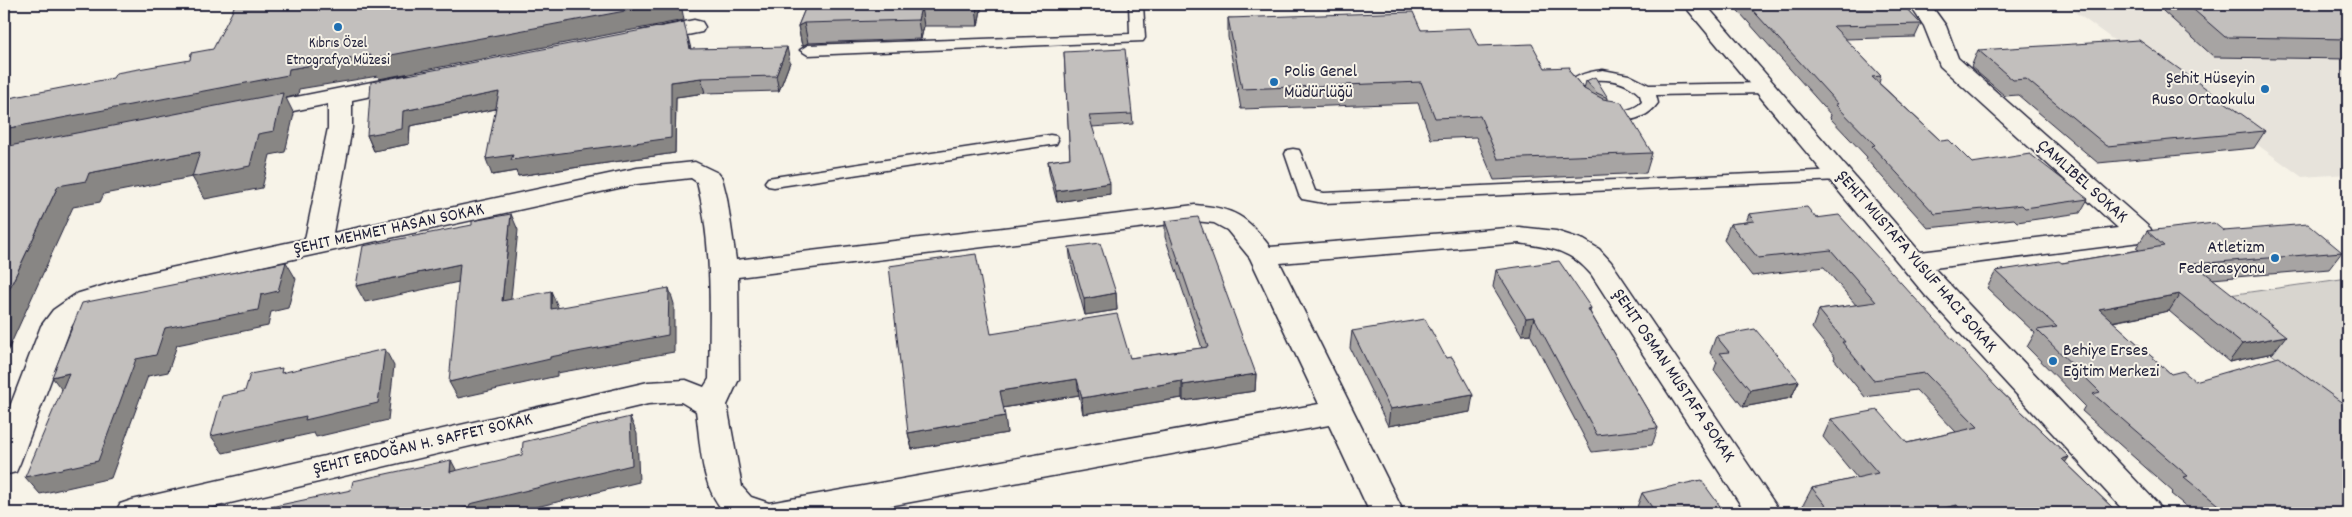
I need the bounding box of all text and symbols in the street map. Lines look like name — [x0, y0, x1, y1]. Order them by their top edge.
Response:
marker: Kıbrıs Özel Etnografya Müzesi — [332, 21, 344, 33]
place label: Kıbrıs Özel Etnografya Müzesi — [286, 33, 390, 72]
place label: Polis Genel Müdürlüğü — [1284, 60, 1358, 106]
place label: Şehit Hüseyin Ruso Ortaokulu — [2151, 67, 2255, 113]
marker: Polis Genel Müdürlüğü — [1268, 76, 1280, 88]
marker: Şehit Hüseyin Ruso Ortaokulu — [2259, 83, 2271, 95]
street label: ÇAMLIBEL SOKAK — [2031, 134, 2133, 230]
street label: ŞEHIT MUSTAFA YUSUF HACI SOKAK — [1830, 165, 2002, 359]
street label: ŞEHIT MEHMET HASAN SOKAK — [291, 198, 487, 262]
place label: Atletizm Federasyonu — [2179, 236, 2265, 282]
marker: Atletizm Federasyonu — [2269, 252, 2281, 264]
street label: ŞEHIT OSMAN MUSTAFA SOKAK — [1606, 284, 1740, 468]
place label: Behiye Erses Eğitim Merkezi — [2063, 339, 2159, 385]
marker: Behiye Erses Eğitim Merkezi — [2047, 355, 2059, 367]
street label: ŞEHIT ERDOĞAN H. SAFFET SOKAK — [311, 408, 535, 482]

